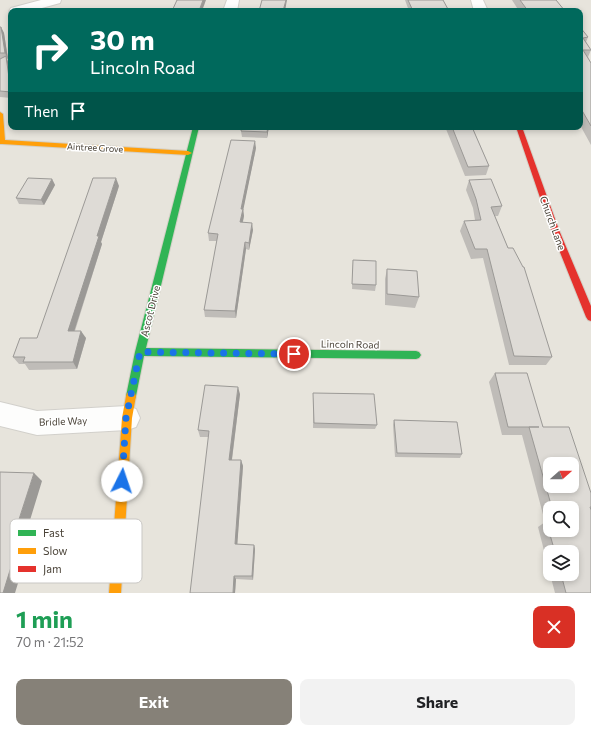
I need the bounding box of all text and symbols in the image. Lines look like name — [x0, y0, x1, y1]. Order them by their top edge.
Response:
text: 30 m — [90, 22, 155, 56]
icon: right — [24, 24, 76, 76]
text: Lincoln Road — [90, 56, 195, 78]
icon: arrive — [67, 100, 89, 122]
text: Then — [24, 102, 59, 120]
street label: Aintree Grove — [67, 141, 124, 154]
street label: Church Lane — [538, 194, 568, 252]
street label: Ascot Drive — [138, 284, 162, 338]
pin — [277, 337, 311, 371]
street label: Lincoln Road — [321, 337, 380, 351]
icon: arrive — [283, 343, 305, 365]
street label: Bridle Way — [39, 414, 87, 428]
north arrow — [543, 457, 579, 493]
map controls — [543, 457, 579, 581]
position arrow — [101, 460, 143, 502]
button: search — [543, 501, 579, 537]
legend — [10, 519, 142, 583]
text: Fast — [43, 526, 65, 539]
text: Slow — [43, 544, 68, 557]
button: layers — [543, 545, 579, 581]
text: Jam — [43, 562, 62, 576]
text: 1 min — [16, 604, 73, 633]
button: close — [533, 606, 575, 648]
text: 70 m · 21:52 — [16, 634, 84, 650]
button: Exit — [16, 679, 292, 725]
button: Share — [300, 679, 575, 725]

